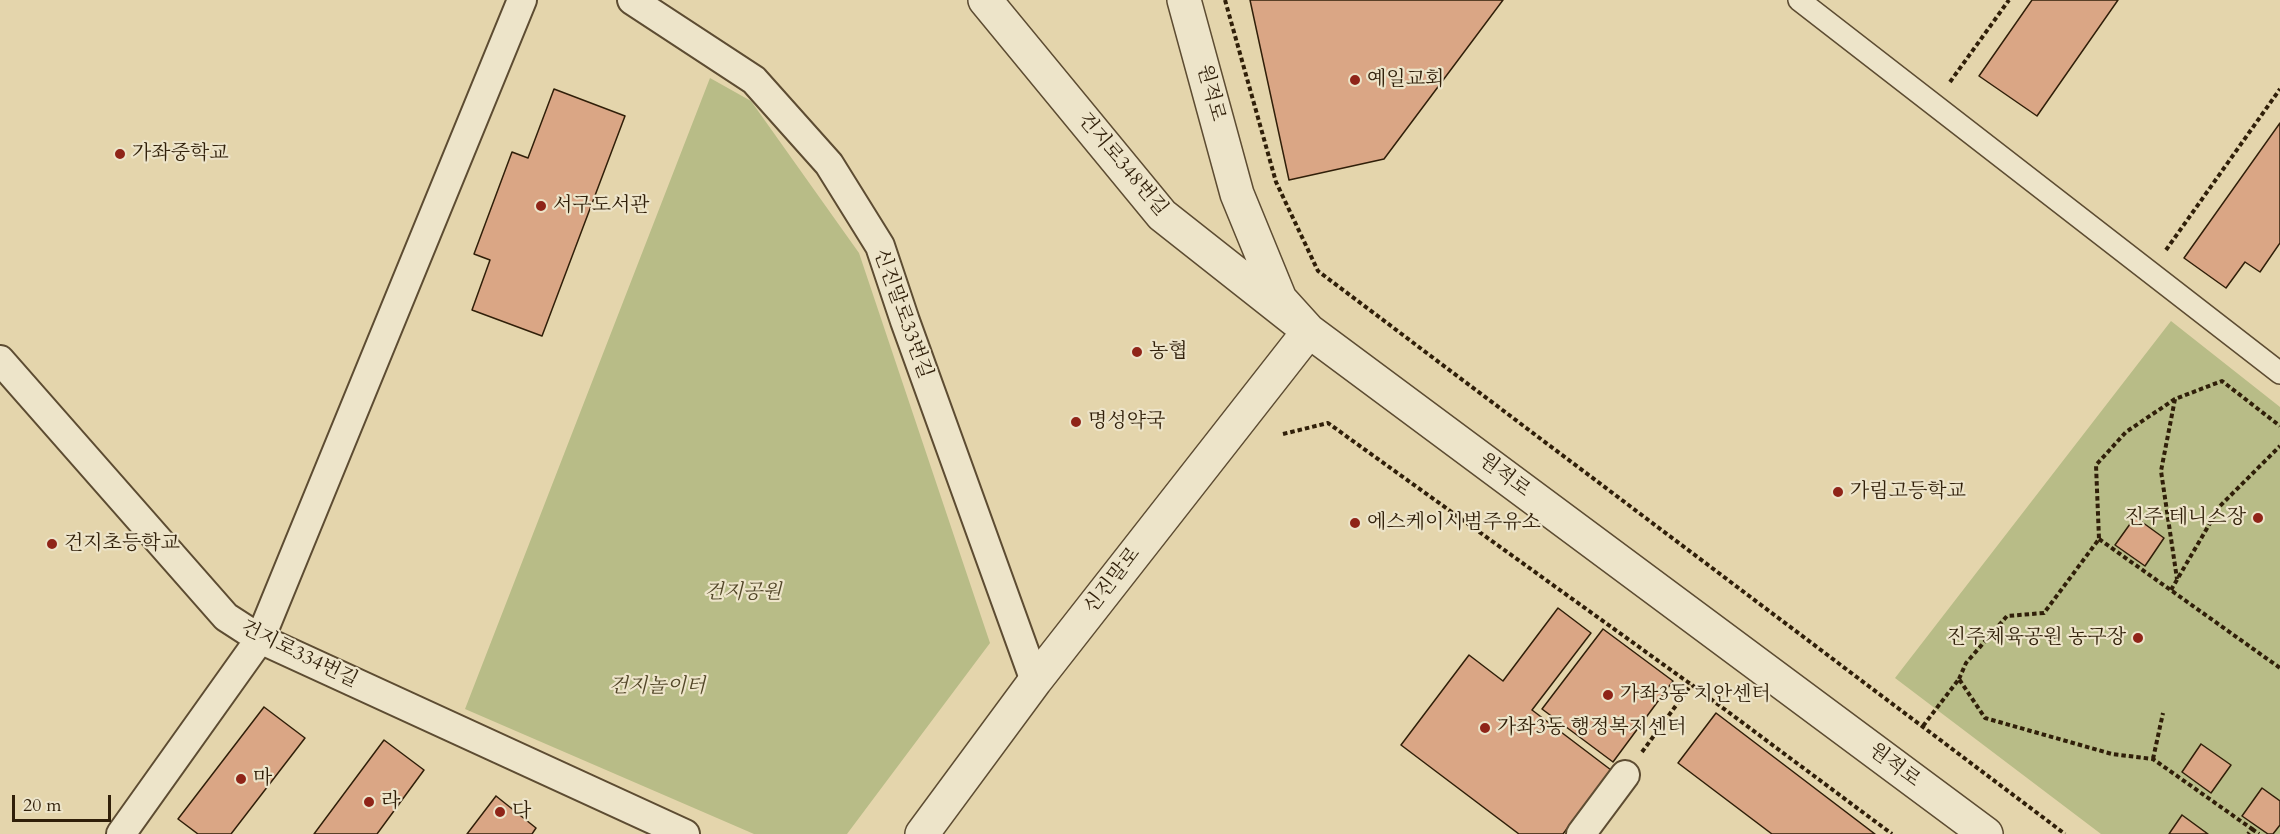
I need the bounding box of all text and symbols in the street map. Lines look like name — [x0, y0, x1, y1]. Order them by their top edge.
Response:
street label: 원적로 — [1191, 62, 1229, 124]
place label: 예일교회 — [1367, 68, 1444, 92]
marker: 예일교회 — [1348, 73, 1362, 87]
street label: 건지로348번길 — [1072, 109, 1172, 221]
place label: 가좌중학교 — [132, 142, 229, 166]
marker: 가좌중학교 — [113, 147, 127, 161]
place label: 서구도서관 — [553, 194, 650, 218]
marker: 서구도서관 — [534, 199, 548, 213]
street label: 신진말로33번길 — [867, 246, 937, 382]
place label: 농협 — [1149, 340, 1188, 364]
marker: 농협 — [1130, 345, 1144, 359]
place label: 명성약국 — [1088, 410, 1165, 434]
marker: 명성약국 — [1069, 415, 1083, 429]
street label: 원적로 — [1474, 449, 1534, 503]
place label: 가림고등학교 — [1850, 480, 1966, 504]
marker: 가림고등학교 — [1831, 485, 1845, 499]
place label: 진주 테니스장 — [2125, 506, 2246, 530]
place label: 에스케이시범주유소 — [1367, 511, 1541, 535]
marker: 진주 테니스장 — [2251, 511, 2265, 525]
marker: 에스케이시범주유소 — [1348, 516, 1362, 530]
place label: 건지초등학교 — [64, 532, 180, 556]
marker: 건지초등학교 — [45, 537, 59, 551]
street label: 신진말로 — [1080, 543, 1146, 619]
park label: 건지공원 — [704, 581, 782, 605]
street label: 건지로334번길 — [237, 616, 361, 694]
place label: 진주체육공원 농구장 — [1947, 626, 2126, 650]
marker: 진주체육공원 농구장 — [2131, 631, 2145, 645]
park label: 건지놀이터 — [609, 675, 705, 699]
place label: 가좌3동 치안센터 — [1620, 683, 1771, 707]
marker: 가좌3동 치안센터 — [1601, 688, 1615, 702]
place label: 가좌3동 행정복지센터 — [1497, 716, 1686, 740]
marker: 가좌3동 행정복지센터 — [1478, 721, 1492, 735]
street label: 원적로 — [1864, 739, 1924, 793]
place label: 마 — [253, 767, 272, 791]
marker: 마 — [234, 772, 248, 786]
scale bar — [15, 783, 114, 821]
place label: 라 — [381, 790, 400, 814]
text: 20 m — [23, 793, 62, 818]
marker: 라 — [362, 795, 376, 809]
place label: 다 — [512, 800, 531, 824]
marker: 다 — [493, 805, 507, 819]

